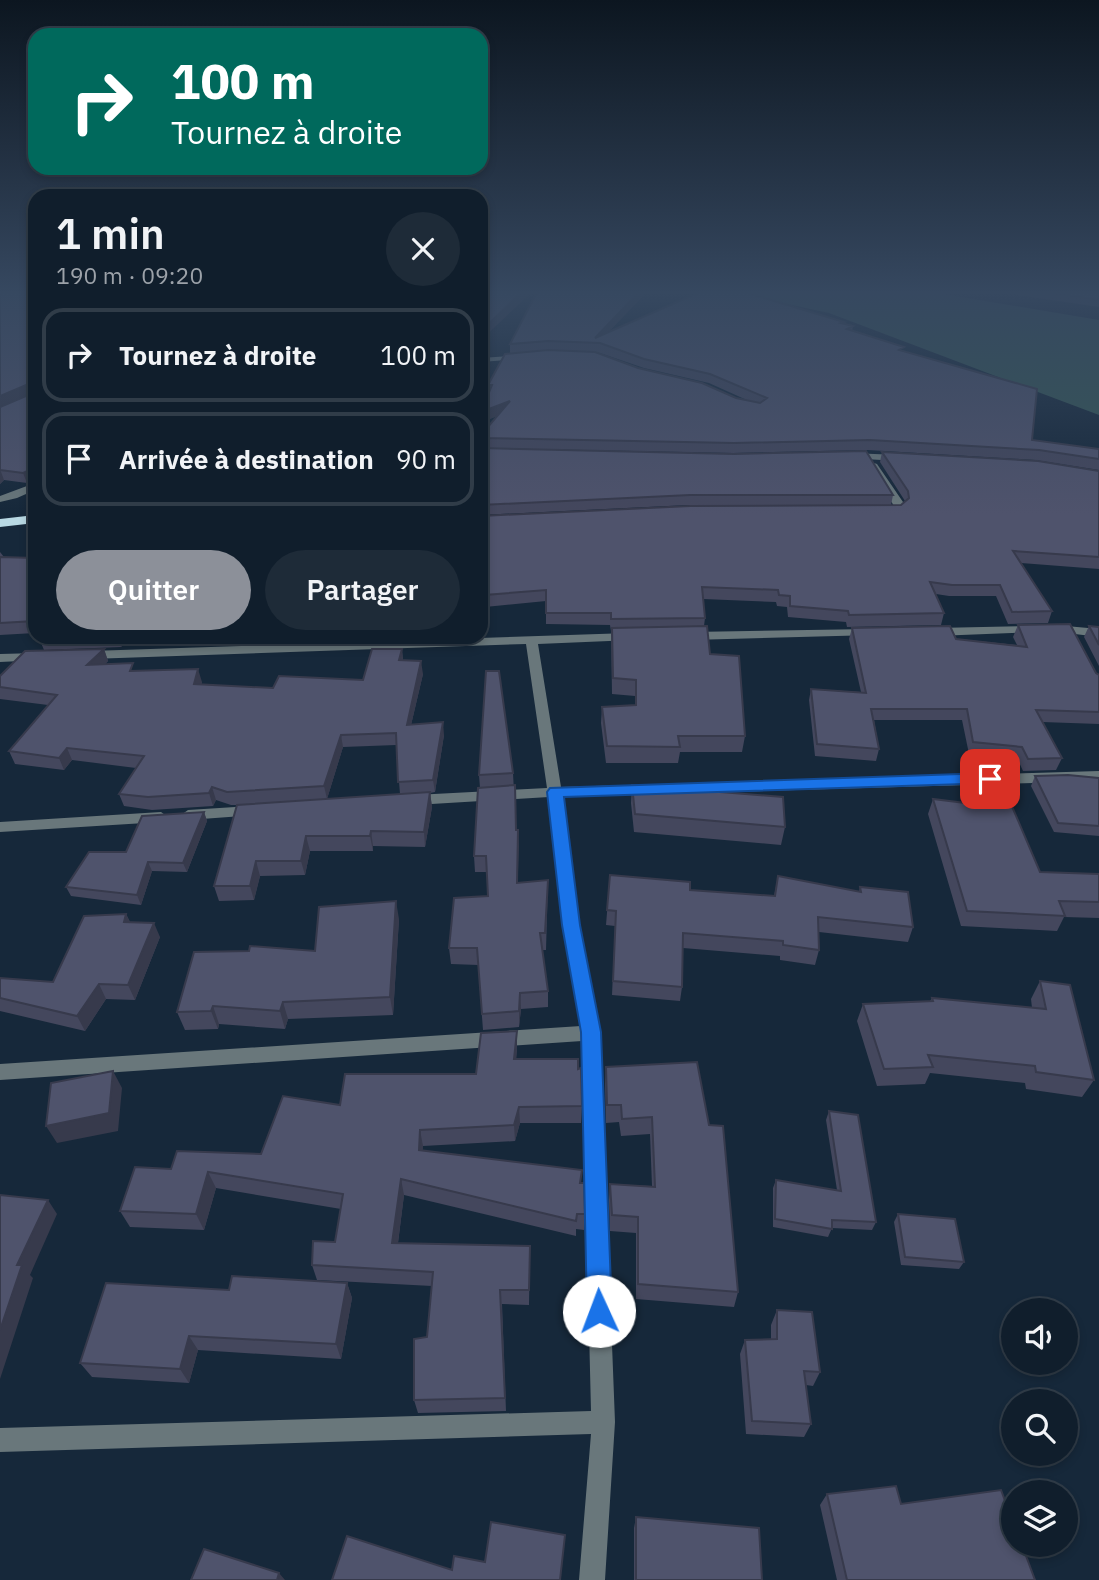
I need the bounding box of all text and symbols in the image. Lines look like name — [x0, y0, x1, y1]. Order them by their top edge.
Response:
text: 100 m — [171, 49, 315, 112]
icon: right — [56, 56, 147, 147]
text: Tournez à droite — [171, 111, 402, 153]
text: 1 min — [56, 206, 165, 261]
button: close — [386, 212, 460, 286]
text: 190 m · 09:20 — [56, 260, 203, 290]
icon: right — [60, 336, 98, 374]
text: Tournez à droite — [119, 338, 316, 372]
text: 100 m — [380, 338, 456, 372]
icon: arrive — [60, 440, 98, 478]
text: Arrivée à destination — [119, 442, 374, 476]
text: 90 m — [396, 442, 456, 476]
button: Quitter — [56, 550, 251, 630]
button: Partager — [265, 550, 460, 630]
pin — [960, 749, 1020, 809]
icon: arrive — [971, 760, 1009, 798]
position arrow — [562, 1274, 636, 1348]
map controls — [1001, 1298, 1078, 1557]
button: sound — [1001, 1298, 1078, 1375]
button: search — [1001, 1389, 1078, 1466]
button: layers — [1001, 1480, 1078, 1557]

